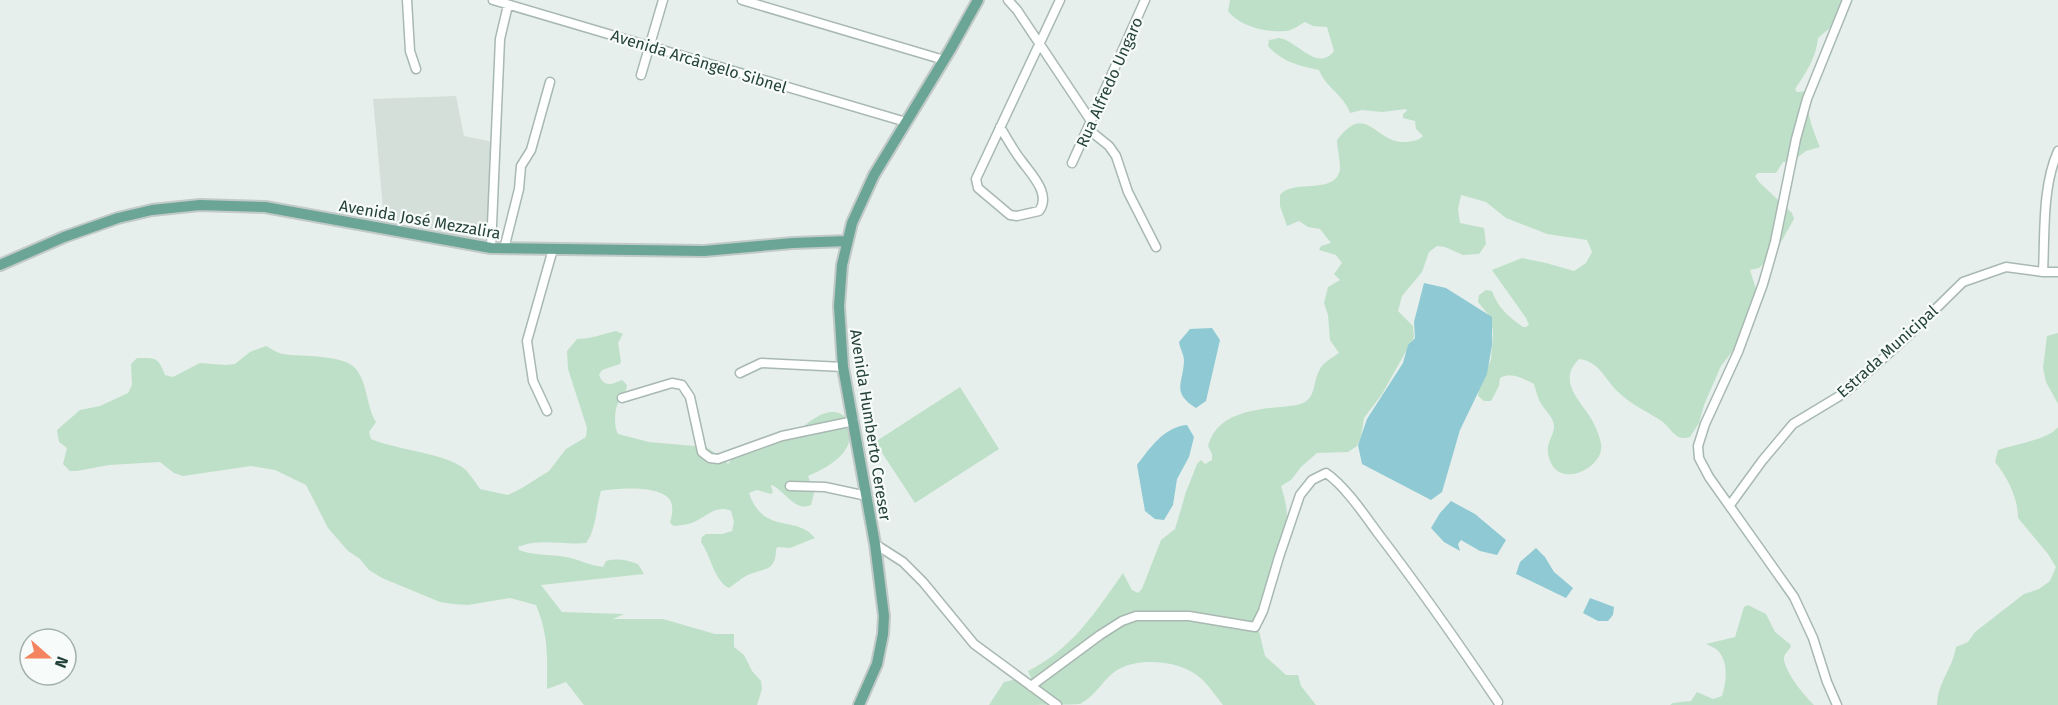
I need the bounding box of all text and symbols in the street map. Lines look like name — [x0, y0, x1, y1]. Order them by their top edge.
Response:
street label: Rua Alfredo Ungaro — [1072, 14, 1147, 150]
street label: Avenida Arcângelo Sibnel — [609, 26, 789, 97]
street label: Avenida José Mezzalira — [338, 196, 502, 243]
street label: Estrada Municipal — [1833, 301, 1942, 402]
street label: Avenida Humberto Cereser — [846, 328, 895, 523]
north arrow — [18, 627, 78, 687]
text: N — [51, 654, 72, 671]

